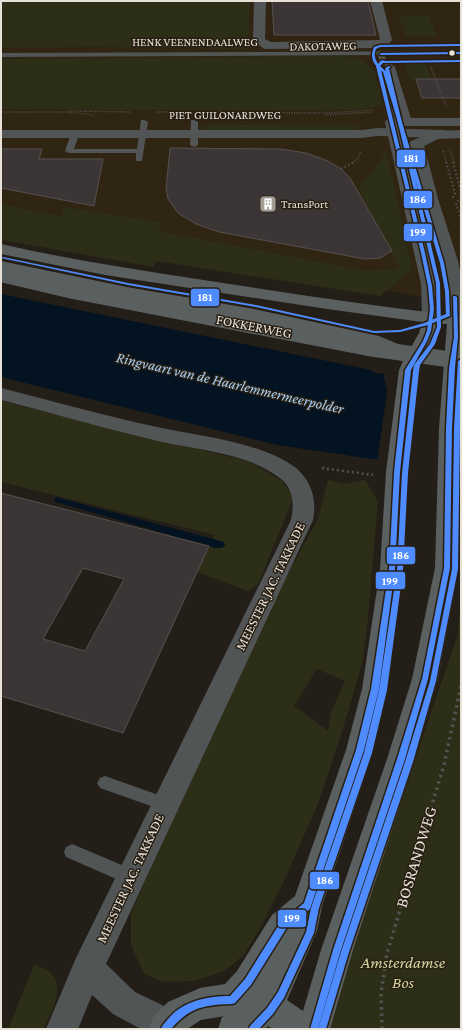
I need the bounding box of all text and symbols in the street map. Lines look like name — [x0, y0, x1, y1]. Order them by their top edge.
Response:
street label: HENK VEENENDAALWEG — [132, 35, 258, 49]
street label: DAKOTAWEG — [289, 38, 357, 54]
unlabelled marker — [447, 48, 457, 58]
street label: PIET GUILONARDWEG — [169, 108, 281, 122]
line badge: 181 — [396, 149, 426, 168]
text: 181 — [404, 152, 418, 164]
line badge: 186 — [403, 190, 433, 209]
text: 186 — [410, 193, 426, 205]
building icon: TransPort — [258, 194, 278, 214]
place label: TransPort — [281, 197, 329, 211]
line badge: 199 — [403, 223, 433, 242]
text: 199 — [410, 226, 426, 238]
line badge: 181 — [190, 288, 220, 307]
text: 181 — [198, 291, 212, 303]
street label: FOKKERWEG — [215, 311, 293, 341]
water label: Ringvaart van de Haarlemmermeerpolder — [115, 349, 346, 418]
street label: MEESTER JAC. TAKKADE — [232, 519, 308, 653]
line badge: 186 — [386, 546, 416, 565]
text: 186 — [393, 549, 409, 561]
line badge: 199 — [375, 571, 406, 590]
text: 199 — [382, 575, 398, 587]
street label: BOSRANDWEG — [392, 804, 441, 910]
street label: MEESTER JAC. TAKKADE — [93, 810, 167, 945]
line badge: 186 — [309, 871, 340, 890]
text: 186 — [317, 874, 333, 886]
line badge: 199 — [277, 909, 307, 928]
text: 199 — [284, 912, 300, 924]
park label: Amsterdamse Bos — [360, 953, 446, 992]

